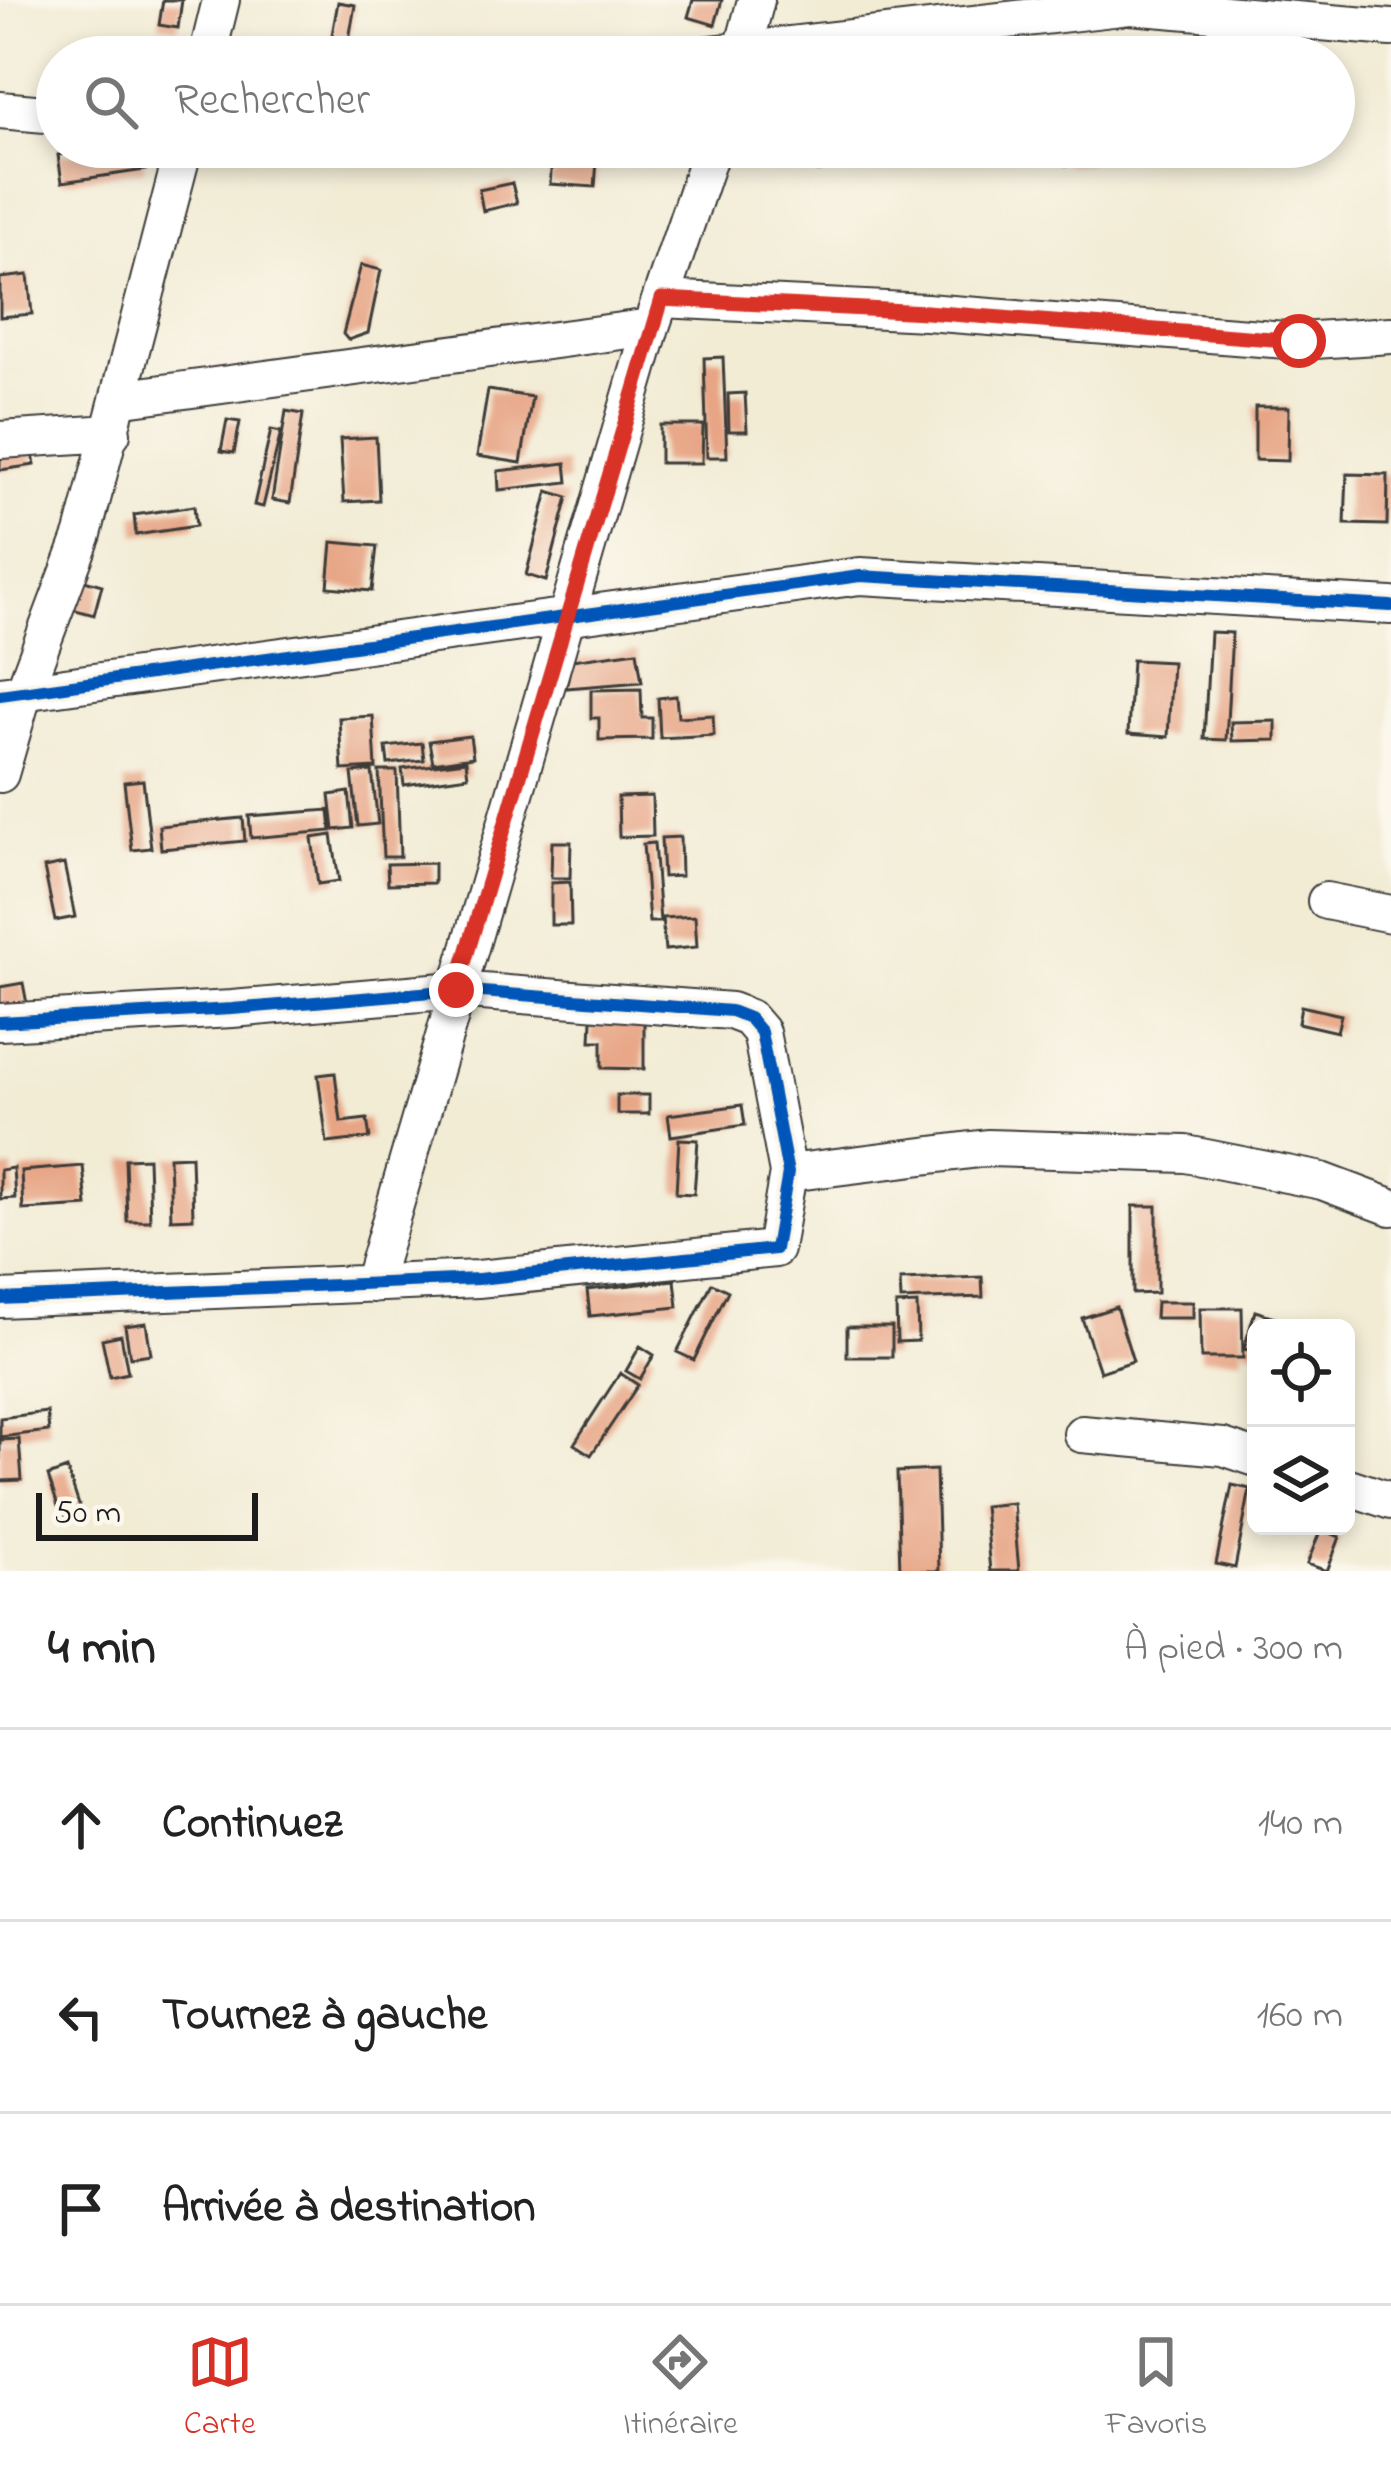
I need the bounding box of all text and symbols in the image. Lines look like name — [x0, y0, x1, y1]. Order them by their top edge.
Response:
search box — [36, 36, 1355, 168]
icon: search — [78, 69, 144, 135]
text: Rechercher — [174, 69, 370, 135]
route start — [1272, 314, 1326, 368]
route end — [429, 963, 483, 1017]
map controls — [1247, 1319, 1355, 1535]
button: locate — [1247, 1319, 1355, 1427]
button: layers — [1247, 1427, 1355, 1535]
scale bar — [36, 1487, 258, 1540]
text: 50 m — [54, 1490, 121, 1538]
text: 4 min — [48, 1612, 156, 1687]
text: À pied · 300 m — [1124, 1621, 1343, 1678]
icon: ahead — [48, 1792, 114, 1858]
text: Continuez — [162, 1792, 342, 1858]
text: 140 m — [1258, 1796, 1343, 1853]
icon: left — [48, 1984, 114, 2050]
text: Tournez à gauche — [162, 1984, 487, 2050]
text: 160 m — [1257, 1988, 1343, 2045]
icon: arrive — [48, 2176, 114, 2242]
text: Arrivée à destination — [162, 2176, 536, 2242]
tab: Carte — [184, 2329, 256, 2449]
tab: Itinéraire — [623, 2329, 738, 2449]
tab: Favoris — [1105, 2329, 1207, 2449]

